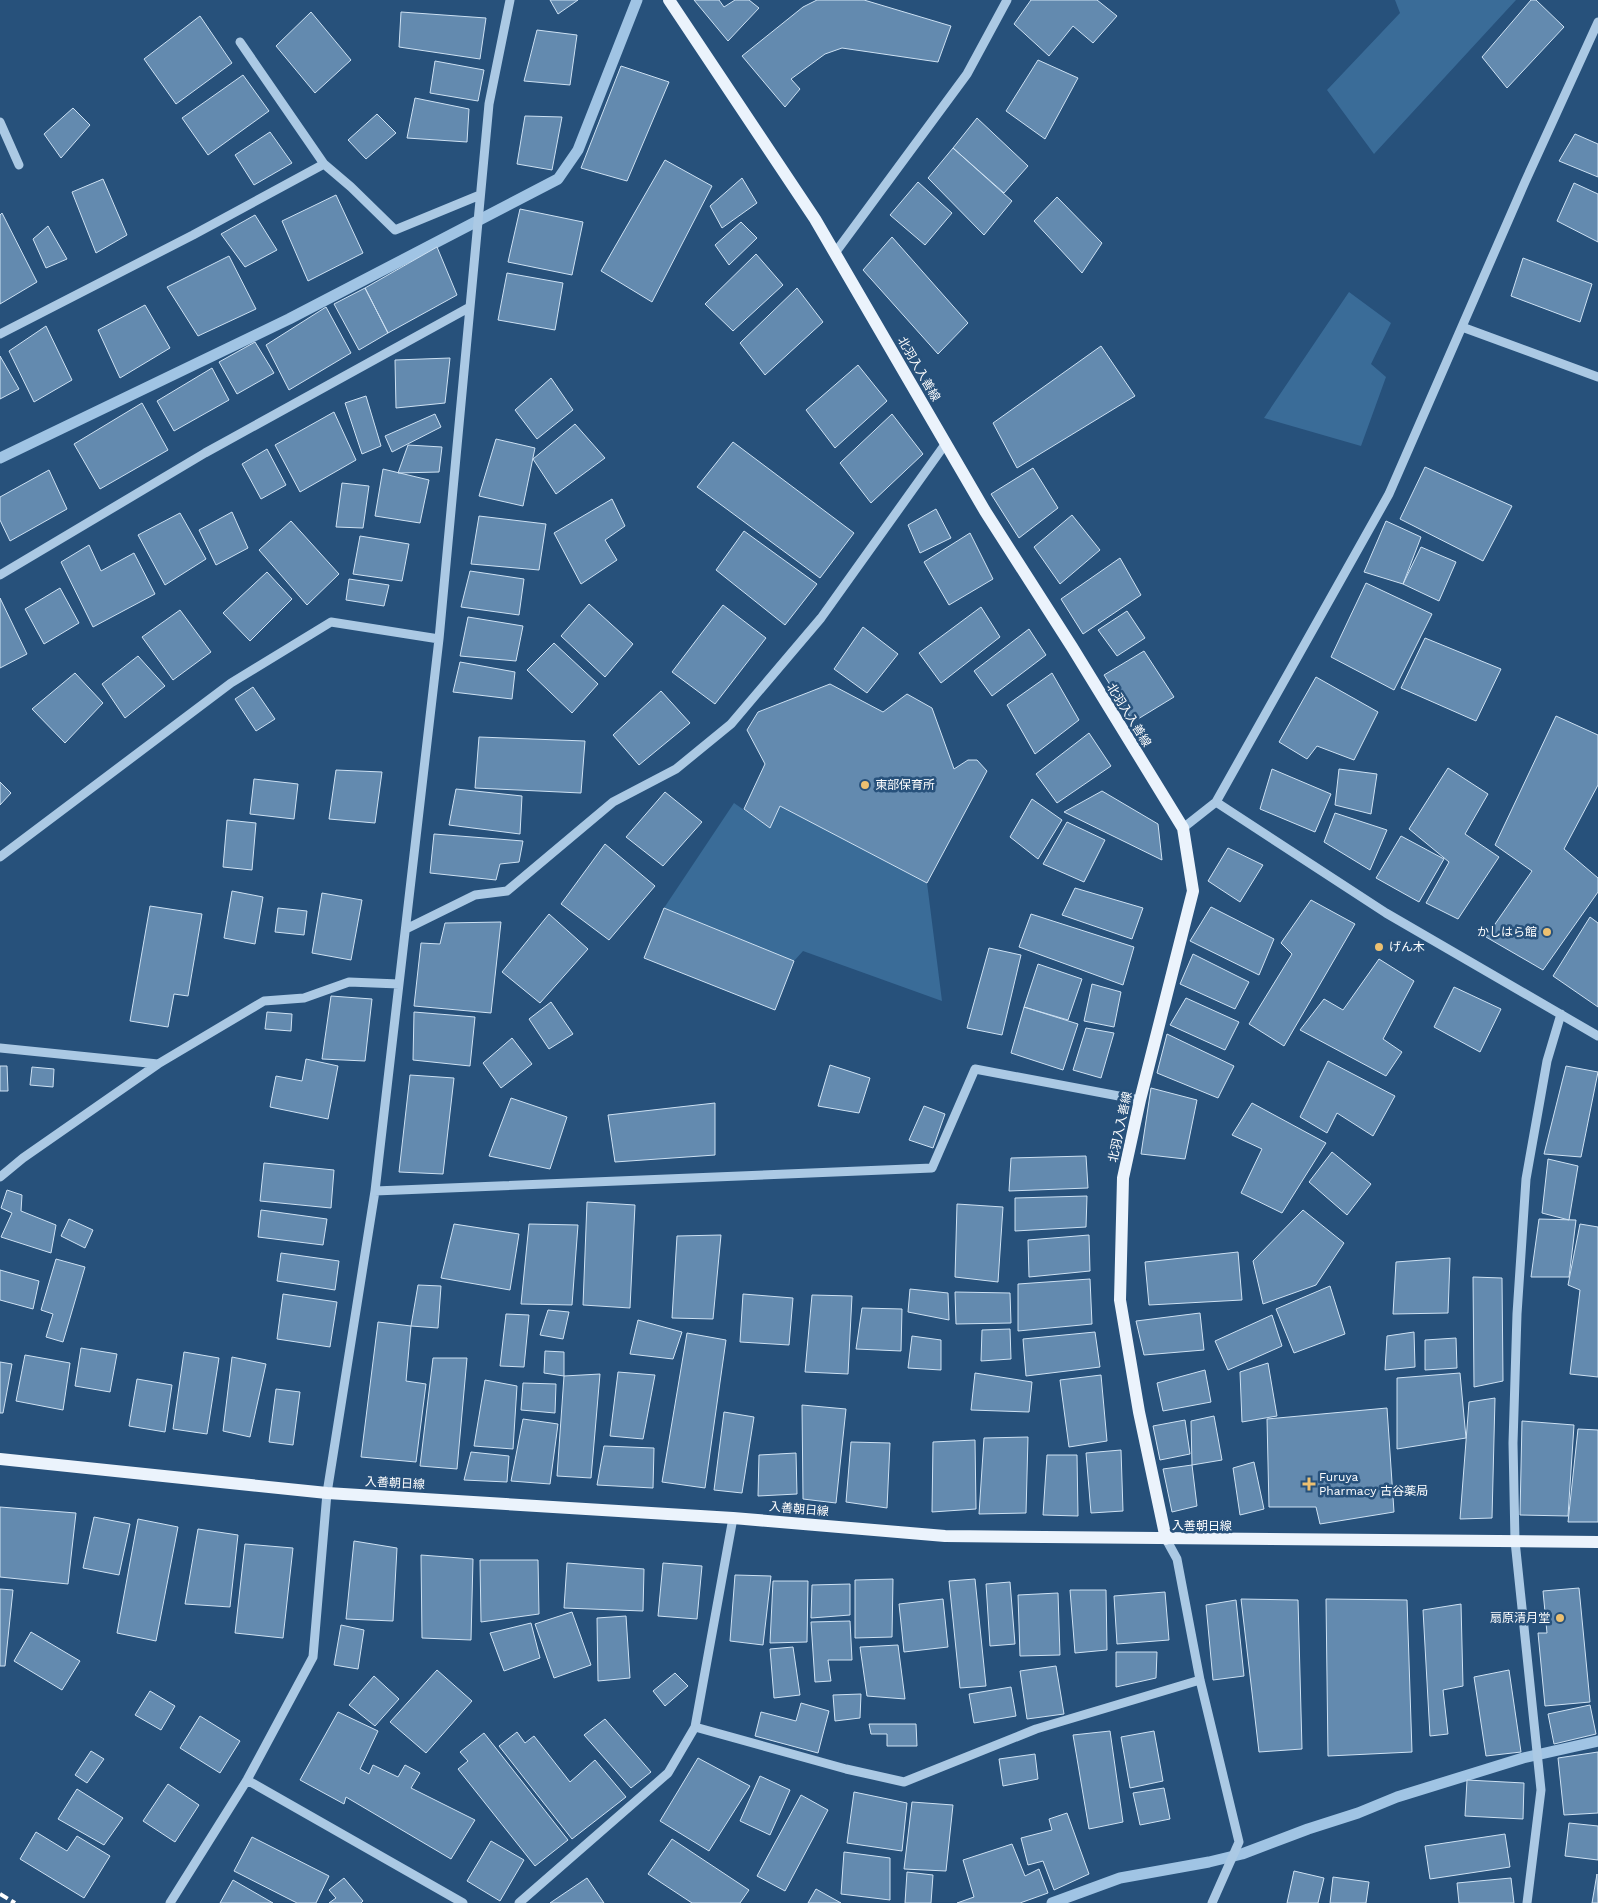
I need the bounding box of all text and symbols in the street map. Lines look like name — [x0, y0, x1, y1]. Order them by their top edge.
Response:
street label: 北羽入入善線 — [895, 334, 943, 404]
street label: 北羽入入善線 — [1104, 681, 1154, 749]
place label: 東部保育所 — [875, 778, 935, 792]
marker: 東部保育所 — [859, 779, 871, 791]
place label: かしはら館 — [1477, 925, 1537, 939]
marker: かしはら館 — [1541, 926, 1553, 938]
place label: げん木 — [1389, 940, 1425, 954]
marker: げん木 — [1373, 941, 1385, 953]
street label: 北羽入入善線 — [1106, 1090, 1134, 1164]
place label: Furuya Pharmacy 古谷薬局 — [1319, 1470, 1428, 1498]
street label: 入善朝日線 — [365, 1474, 425, 1492]
marker: Furuya Pharmacy 古谷薬局 — [1303, 1478, 1315, 1490]
street label: 入善朝日線 — [768, 1499, 830, 1519]
street label: 入善朝日線 — [1172, 1519, 1232, 1533]
place label: 扇原清月堂 — [1490, 1611, 1550, 1625]
marker: 扇原清月堂 — [1554, 1612, 1566, 1624]

